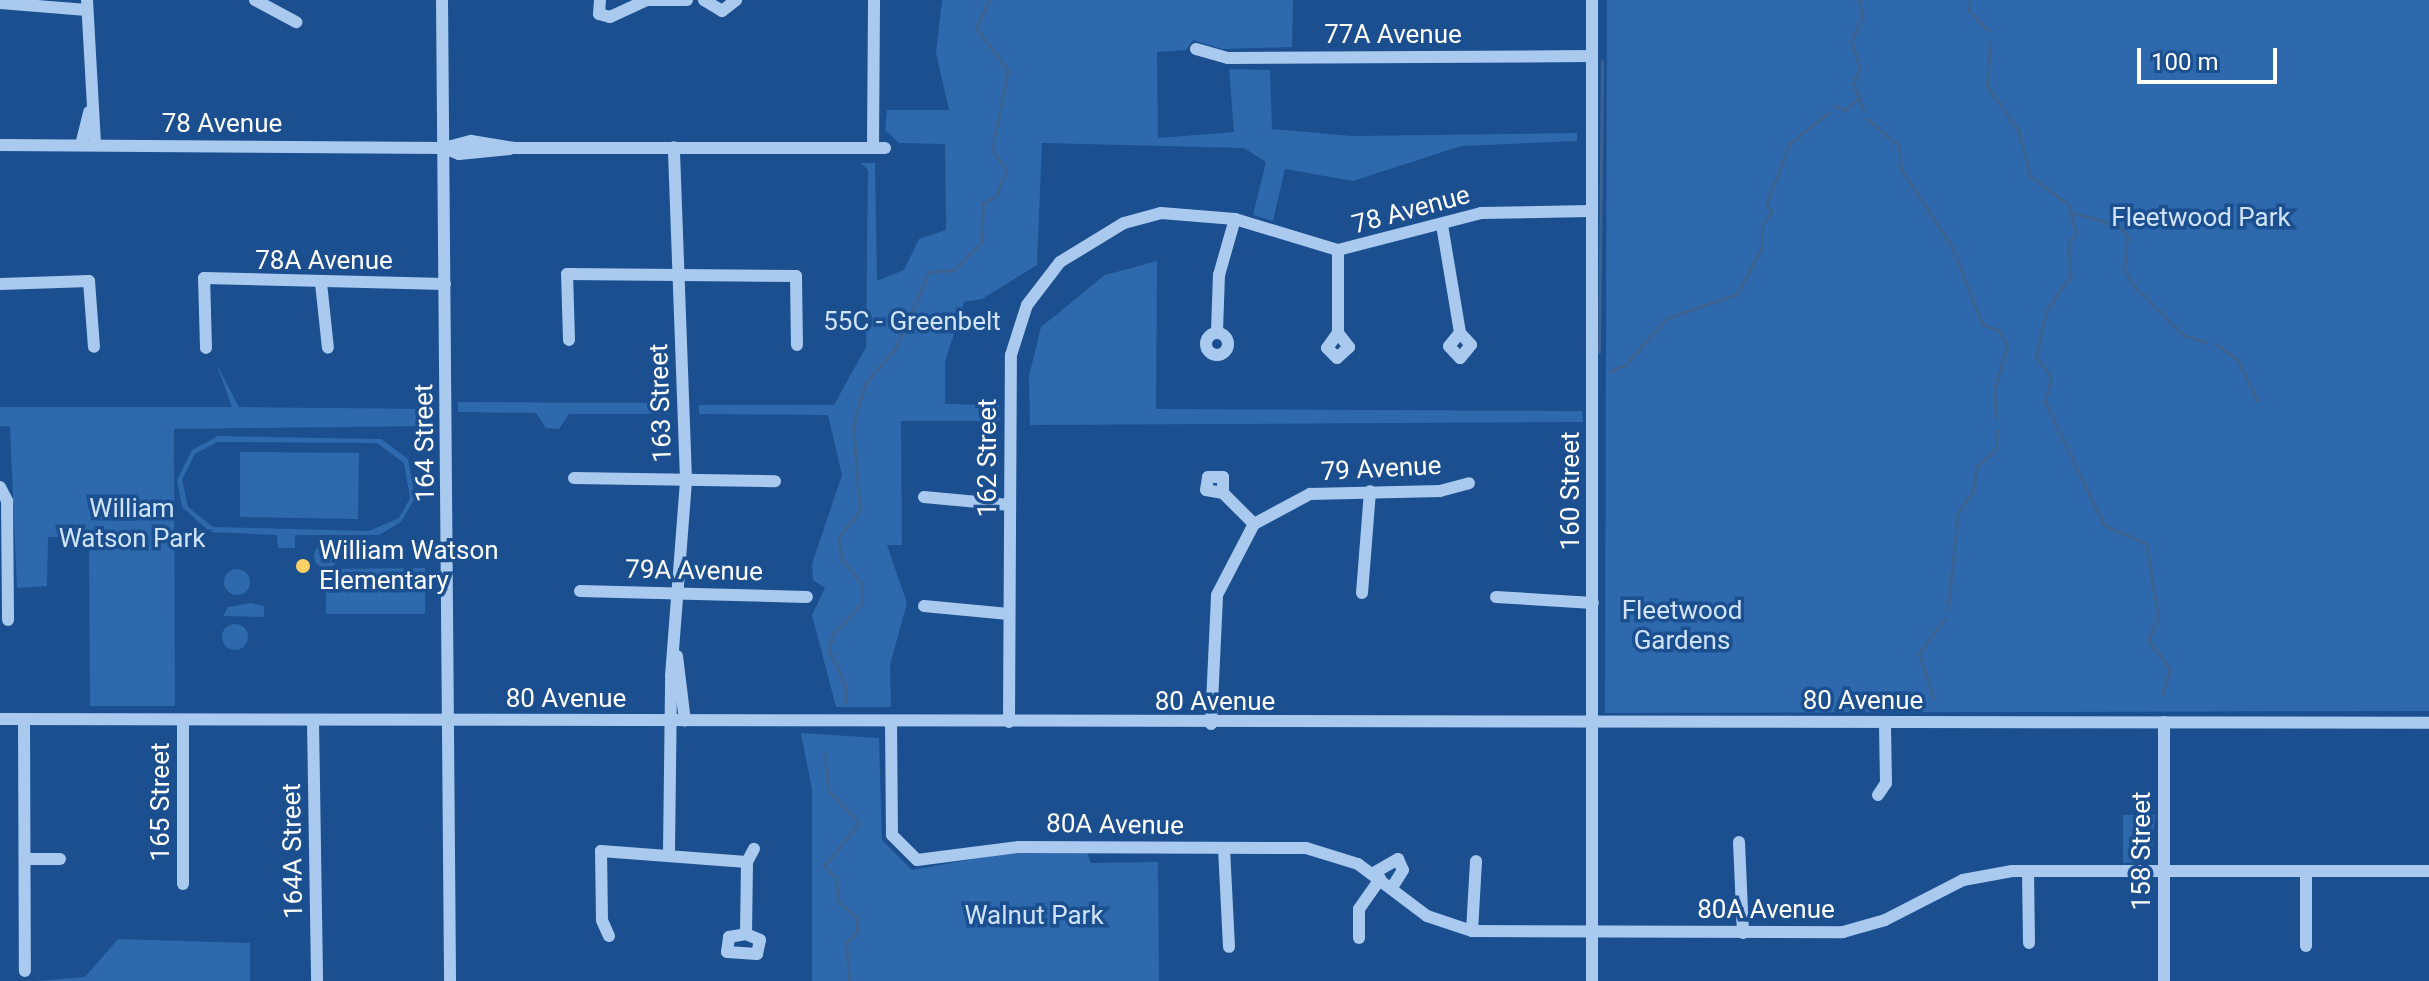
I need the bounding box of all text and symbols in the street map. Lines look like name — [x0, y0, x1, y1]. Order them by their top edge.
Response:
street label: 77A Avenue — [1324, 19, 1462, 51]
scale bar — [2141, 32, 2281, 82]
text: 100 m — [2151, 48, 2218, 76]
street label: 78 Avenue — [162, 108, 282, 140]
street label: 78 Avenue — [1349, 179, 1473, 241]
park label: Fleetwood Park — [2111, 202, 2291, 234]
street label: 78A Avenue — [255, 245, 393, 277]
park label: 55C - Greenbelt — [823, 306, 1001, 338]
street label: 163 Street — [643, 343, 679, 463]
street label: 164 Street — [408, 383, 442, 503]
street label: 162 Street — [972, 399, 1004, 517]
street label: 160 Street — [1555, 432, 1587, 550]
street label: 79 Avenue — [1320, 450, 1442, 488]
park label: William Watson Park — [59, 493, 205, 554]
place label: William Watson Elementary — [319, 535, 499, 596]
street label: 79A Avenue — [625, 554, 763, 588]
marker: William Watson Elementary — [294, 557, 312, 575]
park label: Fleetwood Gardens — [1622, 595, 1742, 656]
street label: 80 Avenue — [506, 683, 626, 715]
street label: 80 Avenue — [1803, 685, 1923, 717]
street label: 80 Avenue — [1155, 686, 1275, 718]
street label: 165 Street — [145, 743, 177, 861]
street label: 164A Street — [276, 783, 310, 919]
street label: 158 Street — [2126, 792, 2158, 910]
street label: 80A Avenue — [1046, 808, 1184, 842]
street label: 80A Avenue — [1697, 894, 1835, 926]
park label: Walnut Park — [964, 900, 1104, 932]

